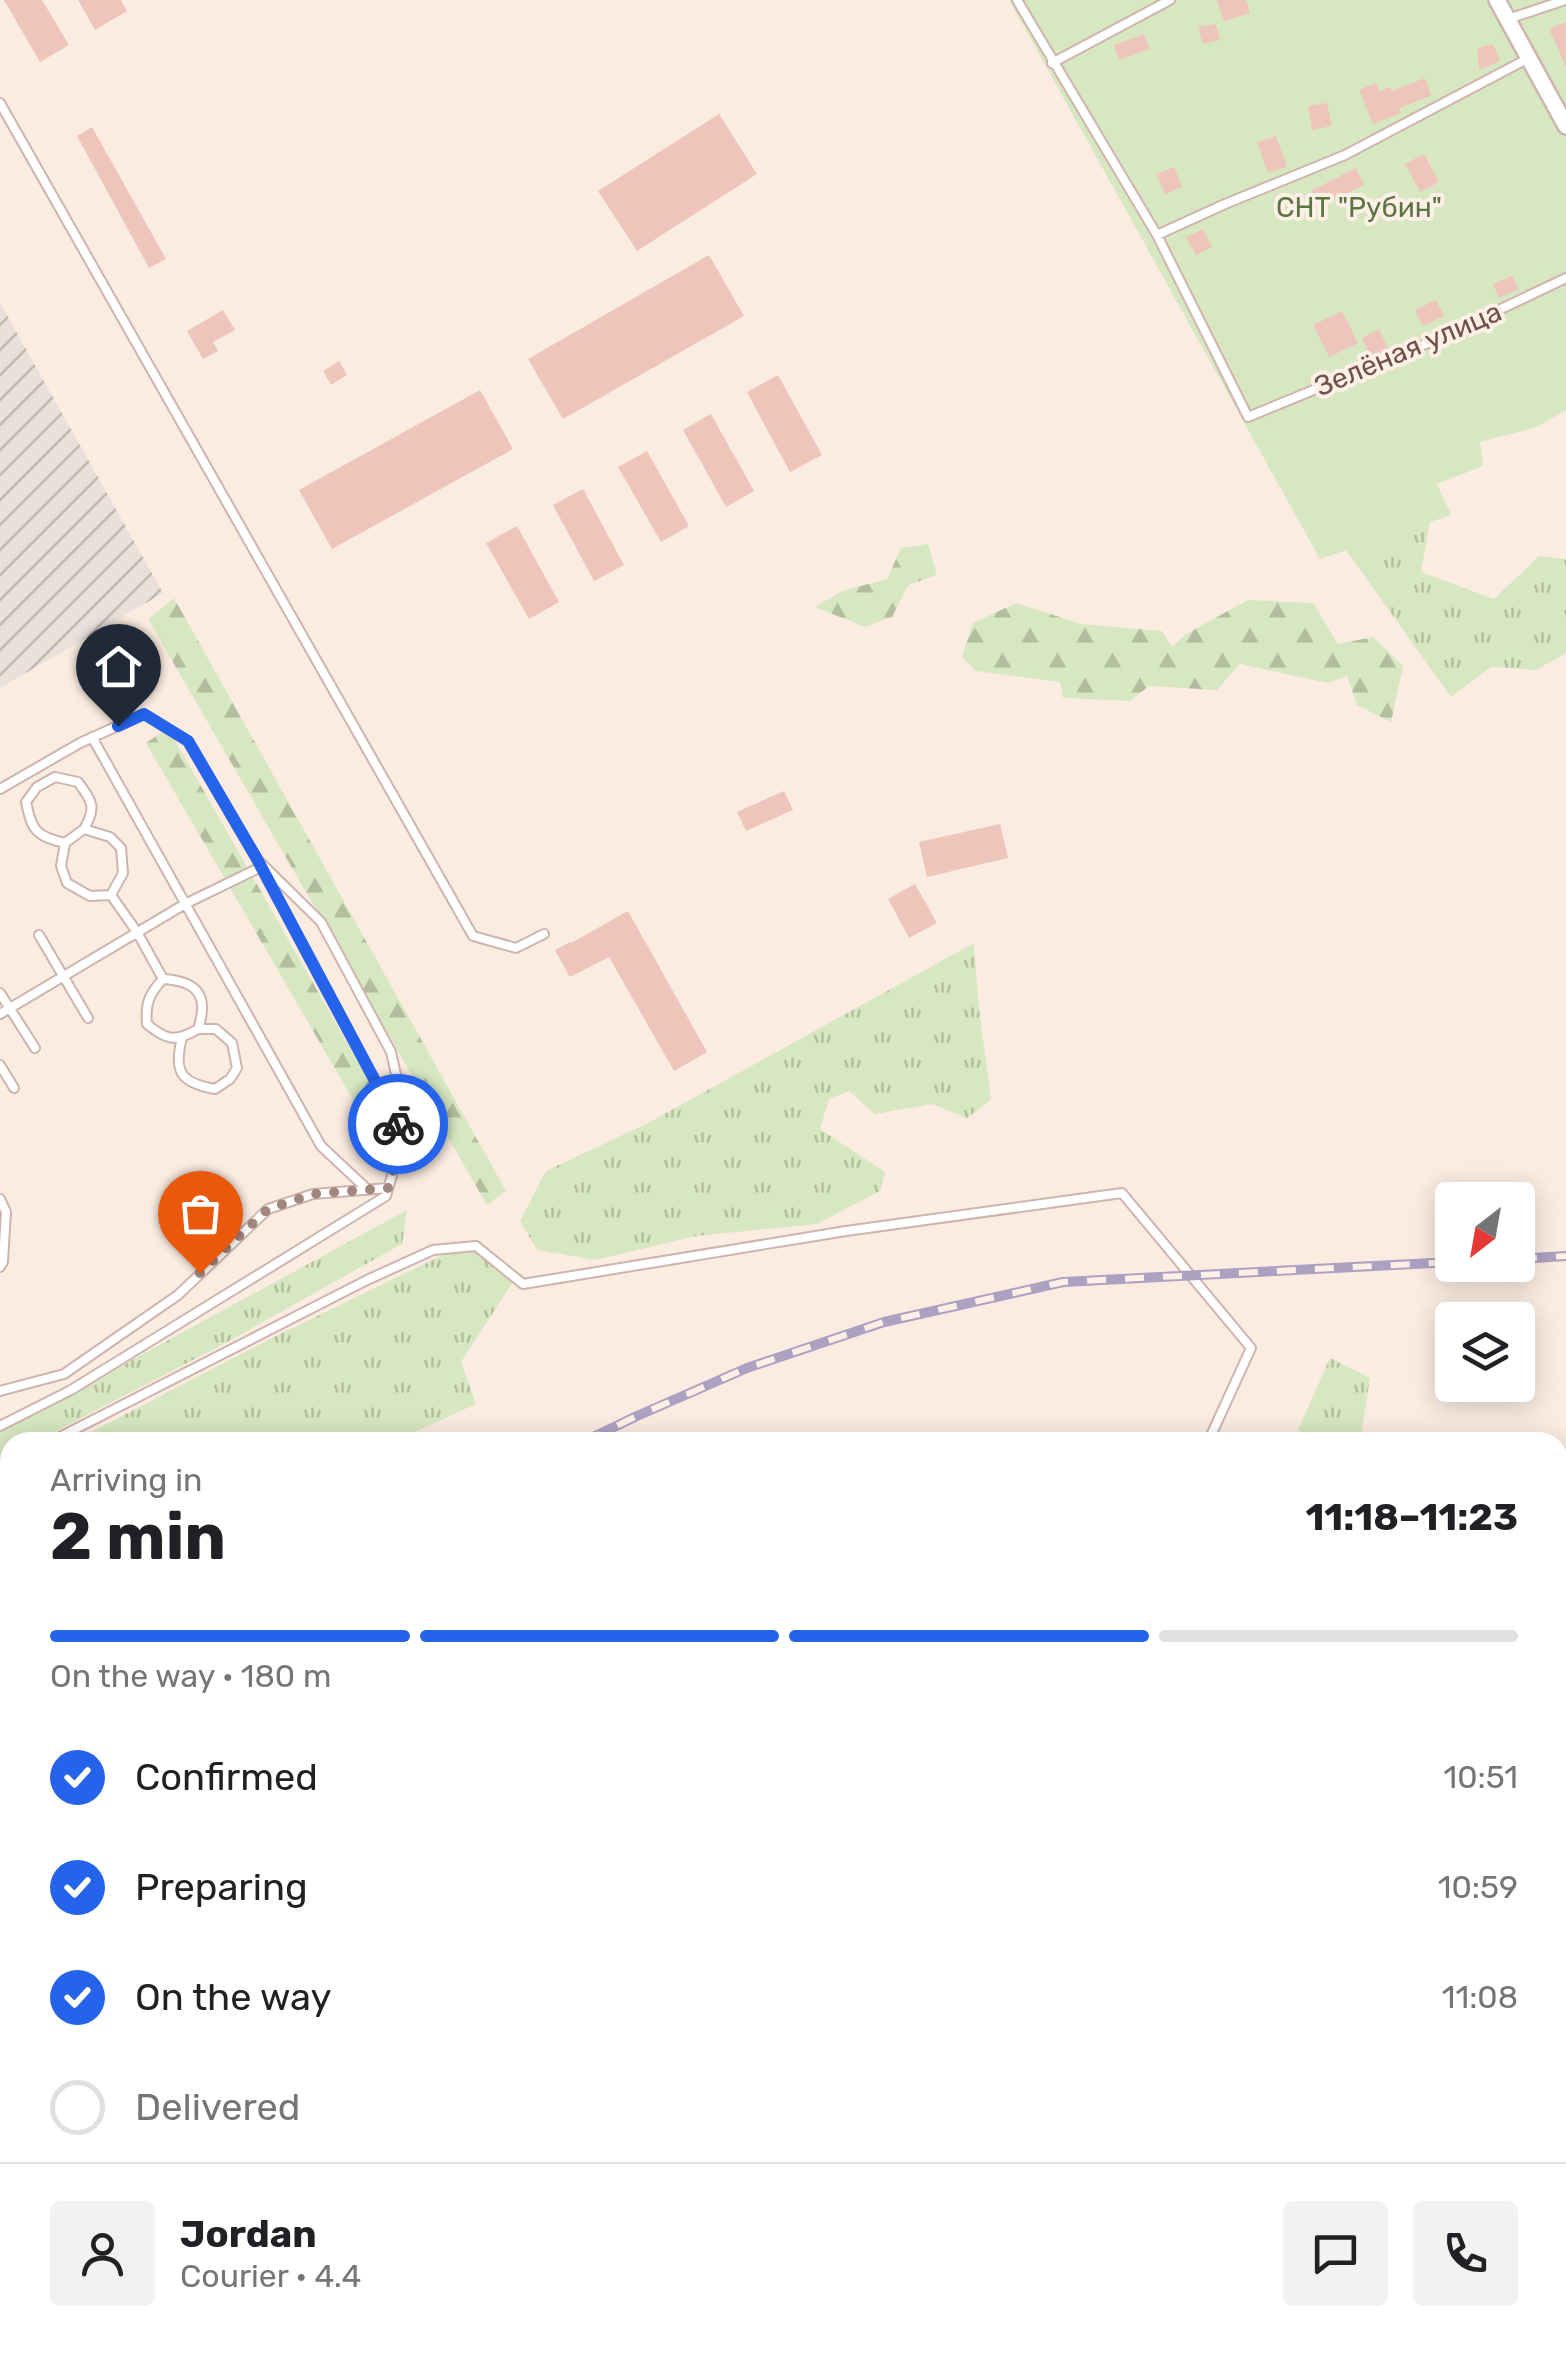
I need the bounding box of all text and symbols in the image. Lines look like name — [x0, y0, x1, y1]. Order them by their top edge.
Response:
park label: СНТ "Рубин" — [1276, 191, 1442, 224]
street label: Зелёная улица — [1309, 295, 1507, 403]
pin — [76, 624, 161, 727]
icon: home — [91, 639, 146, 694]
courier — [348, 1074, 448, 1174]
icon: bike — [371, 1097, 426, 1152]
pin — [158, 1171, 243, 1274]
north arrow — [1435, 1182, 1535, 1282]
map controls — [1435, 1182, 1535, 1402]
icon: bag — [173, 1186, 228, 1241]
button: layers — [1435, 1302, 1535, 1402]
text: Arriving in — [50, 1461, 202, 1499]
text: 11:18–11:23 — [1305, 1494, 1518, 1540]
text: 2 min — [50, 1498, 226, 1575]
text: On the way · 180 m — [50, 1657, 331, 1695]
icon: check — [50, 1750, 105, 1805]
text: Confirmed — [135, 1754, 318, 1800]
text: 10:51 — [1444, 1758, 1518, 1796]
icon: check — [50, 1860, 105, 1915]
text: Preparing — [135, 1864, 308, 1910]
text: 10:59 — [1438, 1868, 1518, 1906]
icon: check — [50, 1970, 105, 2025]
text: On the way — [135, 1974, 331, 2020]
text: 11:08 — [1442, 1978, 1518, 2016]
text: Delivered — [135, 2084, 300, 2130]
button: person — [50, 2201, 155, 2306]
button: chat — [1283, 2201, 1388, 2306]
button: phone — [1413, 2201, 1518, 2306]
text: Jordan — [180, 2211, 317, 2257]
text: Courier · 4.4 — [180, 2257, 361, 2295]

